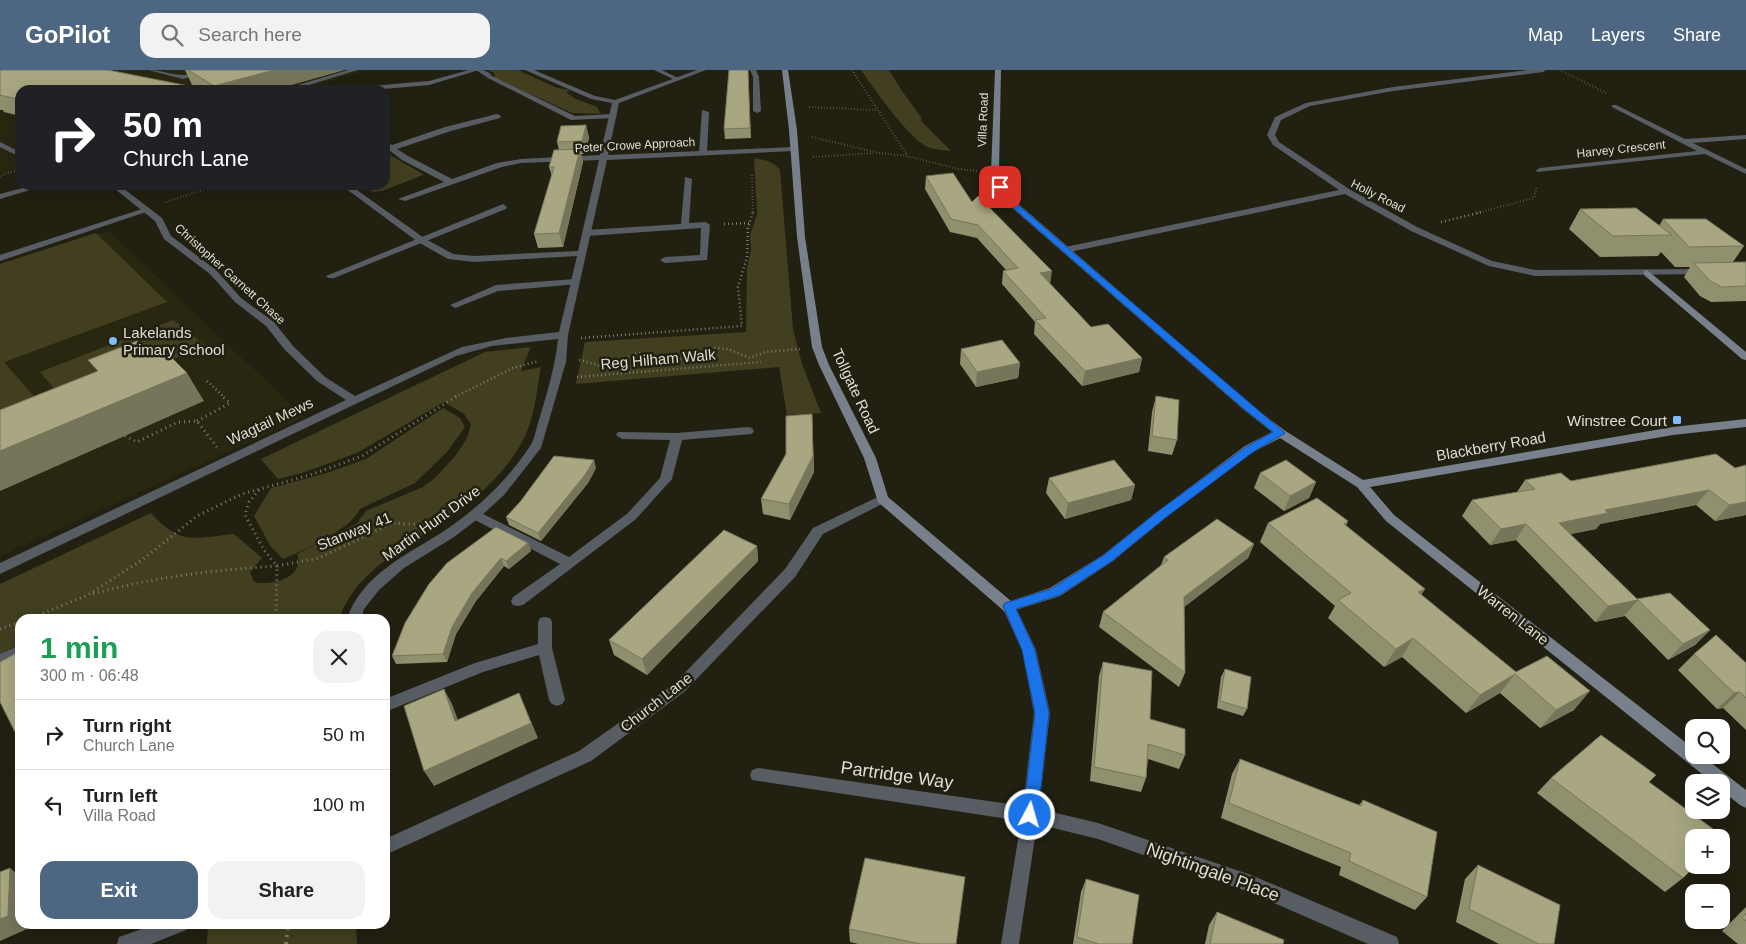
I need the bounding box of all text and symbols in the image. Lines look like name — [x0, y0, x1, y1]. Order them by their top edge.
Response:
search box — [140, 13, 490, 58]
text: GoPilot — [25, 21, 110, 48]
icon: search — [158, 21, 186, 49]
text: Search here — [198, 24, 302, 45]
text: Map — [1528, 25, 1563, 45]
text: Layers — [1591, 25, 1645, 45]
text: Share — [1673, 25, 1721, 45]
street label: Villa Road — [975, 93, 991, 147]
icon: right — [40, 105, 105, 170]
text: 50 m — [123, 105, 203, 144]
street label: Peter Crowe Approach — [574, 135, 696, 155]
street label: Harvey Crescent — [1576, 137, 1667, 161]
text: Church Lane — [123, 146, 249, 171]
pin — [979, 166, 1021, 208]
icon: arrive — [986, 173, 1014, 201]
street label: Holly Road — [1349, 176, 1407, 216]
street label: Christopher Garnett Chase — [172, 221, 288, 327]
place label: Lakelands Primary School — [123, 324, 225, 358]
marker: Lakelands Primary School — [107, 335, 119, 347]
street label: Reg Hilham Walk — [600, 345, 717, 372]
street label: Tollgate Road — [829, 346, 883, 436]
street label: Wagtail Mews — [224, 394, 316, 448]
place label: Winstree Court — [1567, 412, 1668, 429]
marker: Winstree Court — [1671, 414, 1683, 426]
street label: Blackberry Road — [1435, 428, 1547, 464]
street label: Martin Hunt Drive — [379, 482, 483, 564]
street label: Stanway 41 — [314, 508, 394, 554]
street label: Warren Lane — [1474, 582, 1552, 648]
text: 1 min — [40, 631, 118, 664]
button: close — [313, 631, 365, 683]
text: 300 m · 06:48 — [40, 667, 139, 684]
street label: Church Lane — [617, 669, 695, 735]
text: Turn right — [83, 715, 171, 736]
map controls — [1685, 719, 1730, 929]
button: search — [1685, 719, 1730, 764]
icon: right — [40, 721, 68, 749]
text: 50 m — [323, 724, 365, 745]
text: Church Lane — [83, 737, 175, 754]
street label: Partridge Way — [839, 757, 955, 793]
button: layers — [1685, 774, 1730, 819]
text: Turn left — [83, 785, 158, 806]
position arrow — [1003, 788, 1055, 840]
icon: left — [40, 791, 68, 819]
text: 100 m — [312, 794, 365, 815]
text: Villa Road — [83, 807, 156, 824]
button: + — [1685, 829, 1730, 874]
street label: Nightingale Place — [1144, 839, 1282, 905]
button: Exit — [40, 861, 198, 919]
button: Share — [208, 861, 365, 919]
button: − — [1685, 884, 1730, 929]

